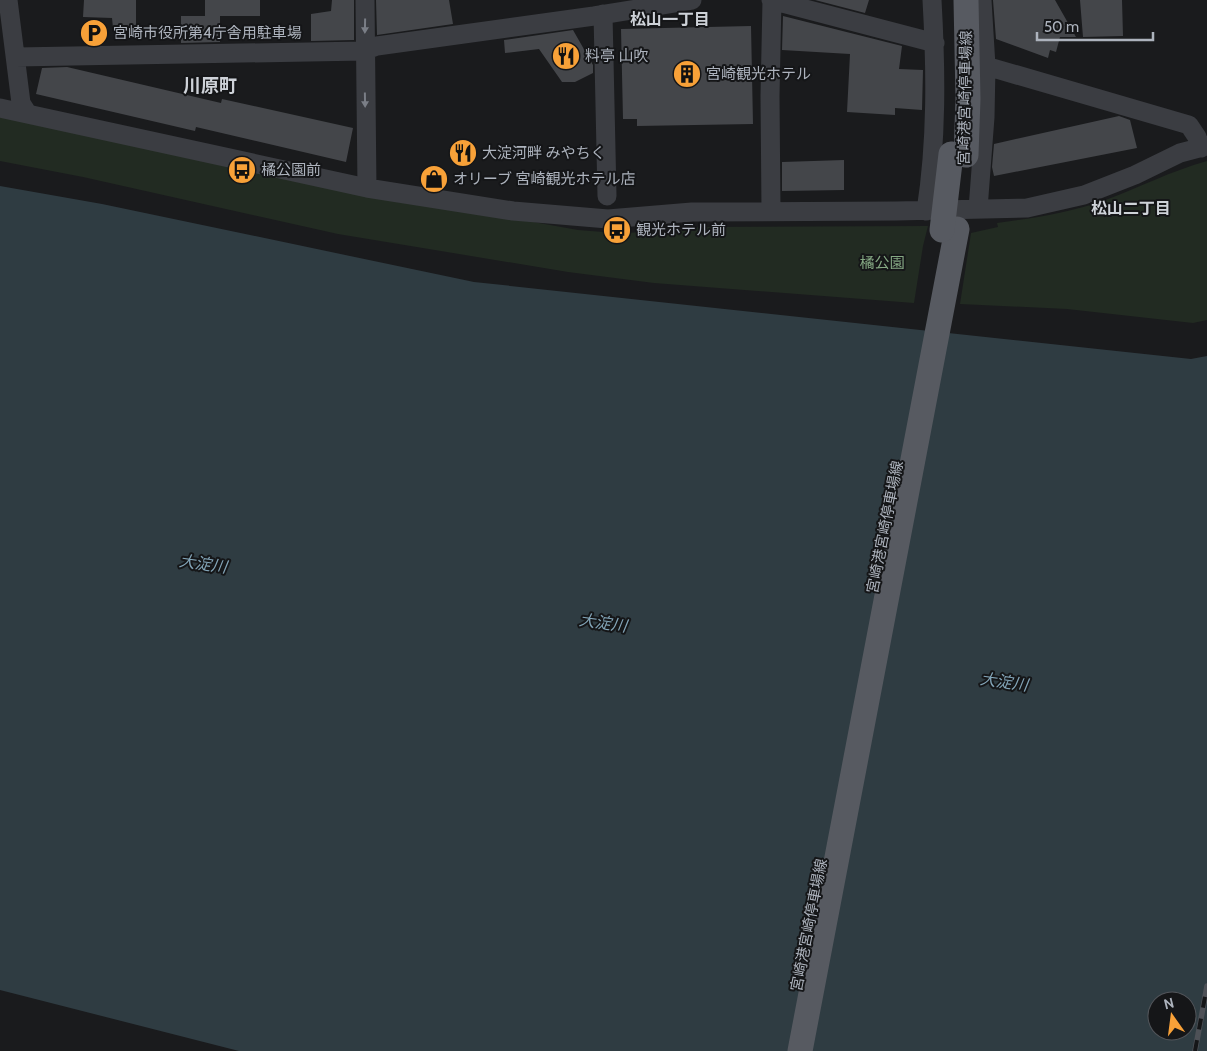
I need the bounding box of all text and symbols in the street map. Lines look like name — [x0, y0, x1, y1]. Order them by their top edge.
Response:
district label: 松山一丁目 — [630, 10, 710, 29]
scale bar — [1037, 10, 1153, 42]
parking icon: 宮崎市役所第4庁舎用駐車場 — [79, 18, 109, 48]
one-way arrow — [361, 18, 369, 34]
text: 50 m — [1044, 18, 1079, 36]
place label: 宮崎市役所第4庁舎用駐車場 — [113, 24, 302, 42]
street label: 宮崎港宮崎停車場線 — [955, 30, 975, 166]
restaurant icon: 料亭 山吹 — [551, 41, 581, 71]
place label: 料亭 山吹 — [585, 47, 648, 65]
building icon: 宮崎観光ホテル — [672, 59, 702, 89]
place label: 宮崎観光ホテル — [706, 65, 811, 83]
district label: 川原町 — [183, 75, 237, 97]
one-way arrow — [361, 92, 369, 108]
restaurant icon: 大淀河畔 みやちく — [448, 138, 478, 168]
place label: 大淀河畔 みやちく — [482, 144, 605, 162]
bus stop icon: 橘公園前 — [227, 155, 257, 185]
place label: 橘公園前 — [261, 161, 321, 179]
shop icon: オリーブ 宮崎観光ホテル店 — [419, 164, 449, 194]
place label: オリーブ 宮崎観光ホテル店 — [453, 170, 635, 188]
district label: 松山二丁目 — [1091, 199, 1171, 218]
bus stop icon: 観光ホテル前 — [602, 215, 632, 245]
place label: 観光ホテル前 — [636, 221, 726, 239]
park label: 橘公園 — [859, 254, 905, 272]
street label: 宮崎港宮崎停車場線 — [863, 459, 907, 595]
water label: 大淀川 — [178, 551, 230, 577]
water label: 大淀川 — [578, 610, 630, 636]
water label: 大淀川 — [979, 669, 1031, 695]
street label: 宮崎港宮崎停車場線 — [787, 857, 831, 993]
north arrow — [1147, 991, 1197, 1041]
text: N — [1162, 993, 1176, 1013]

